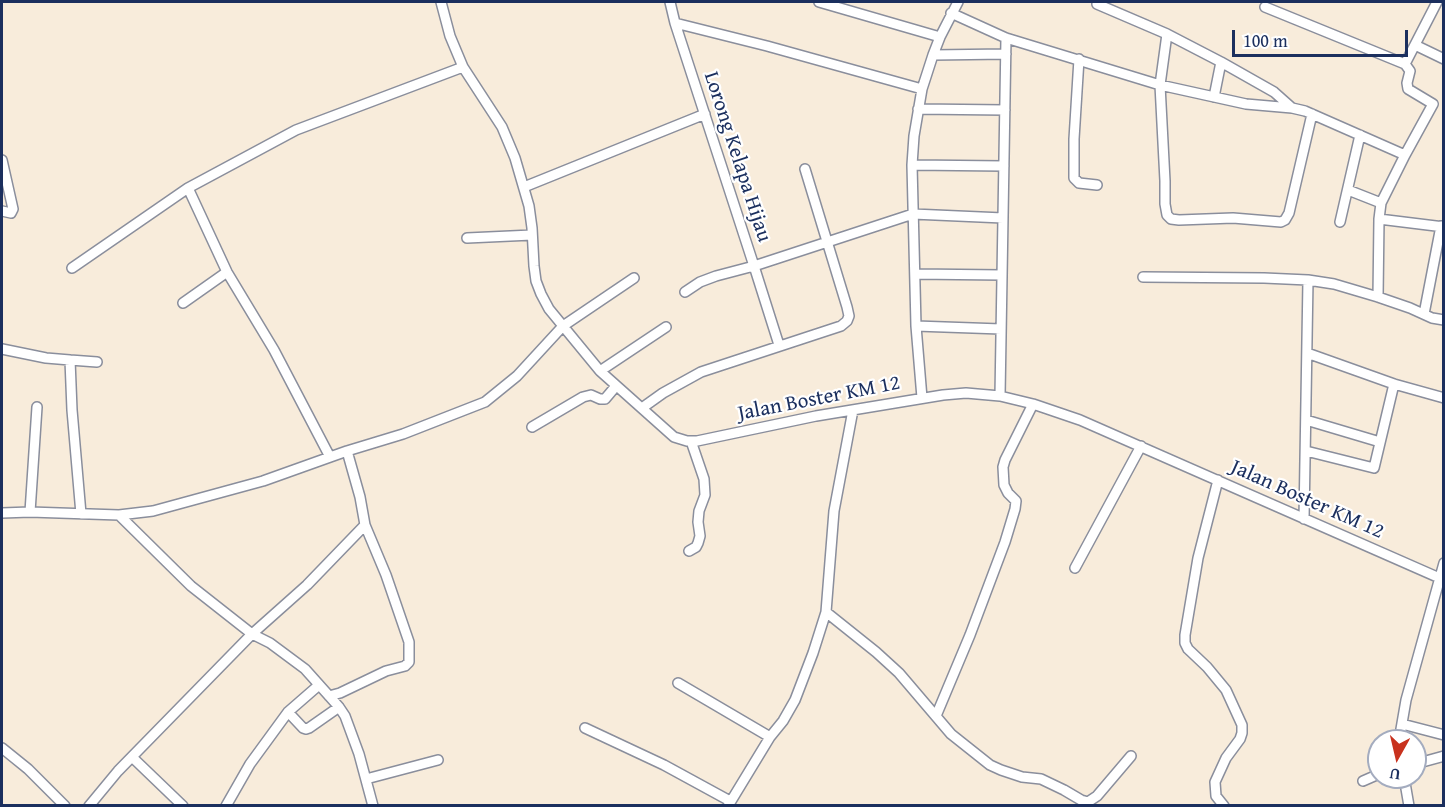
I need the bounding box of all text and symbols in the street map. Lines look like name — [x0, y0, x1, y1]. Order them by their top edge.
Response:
scale bar — [1235, 18, 1410, 56]
text: 100 m — [1243, 27, 1288, 54]
street label: Lorong Kelapa Hijau — [698, 69, 776, 245]
street label: Jalan Boster KM 12 — [736, 371, 902, 427]
street label: Jalan Boster KM 12 — [1227, 455, 1387, 545]
north arrow — [1367, 729, 1427, 789]
text: U — [1388, 762, 1402, 787]

